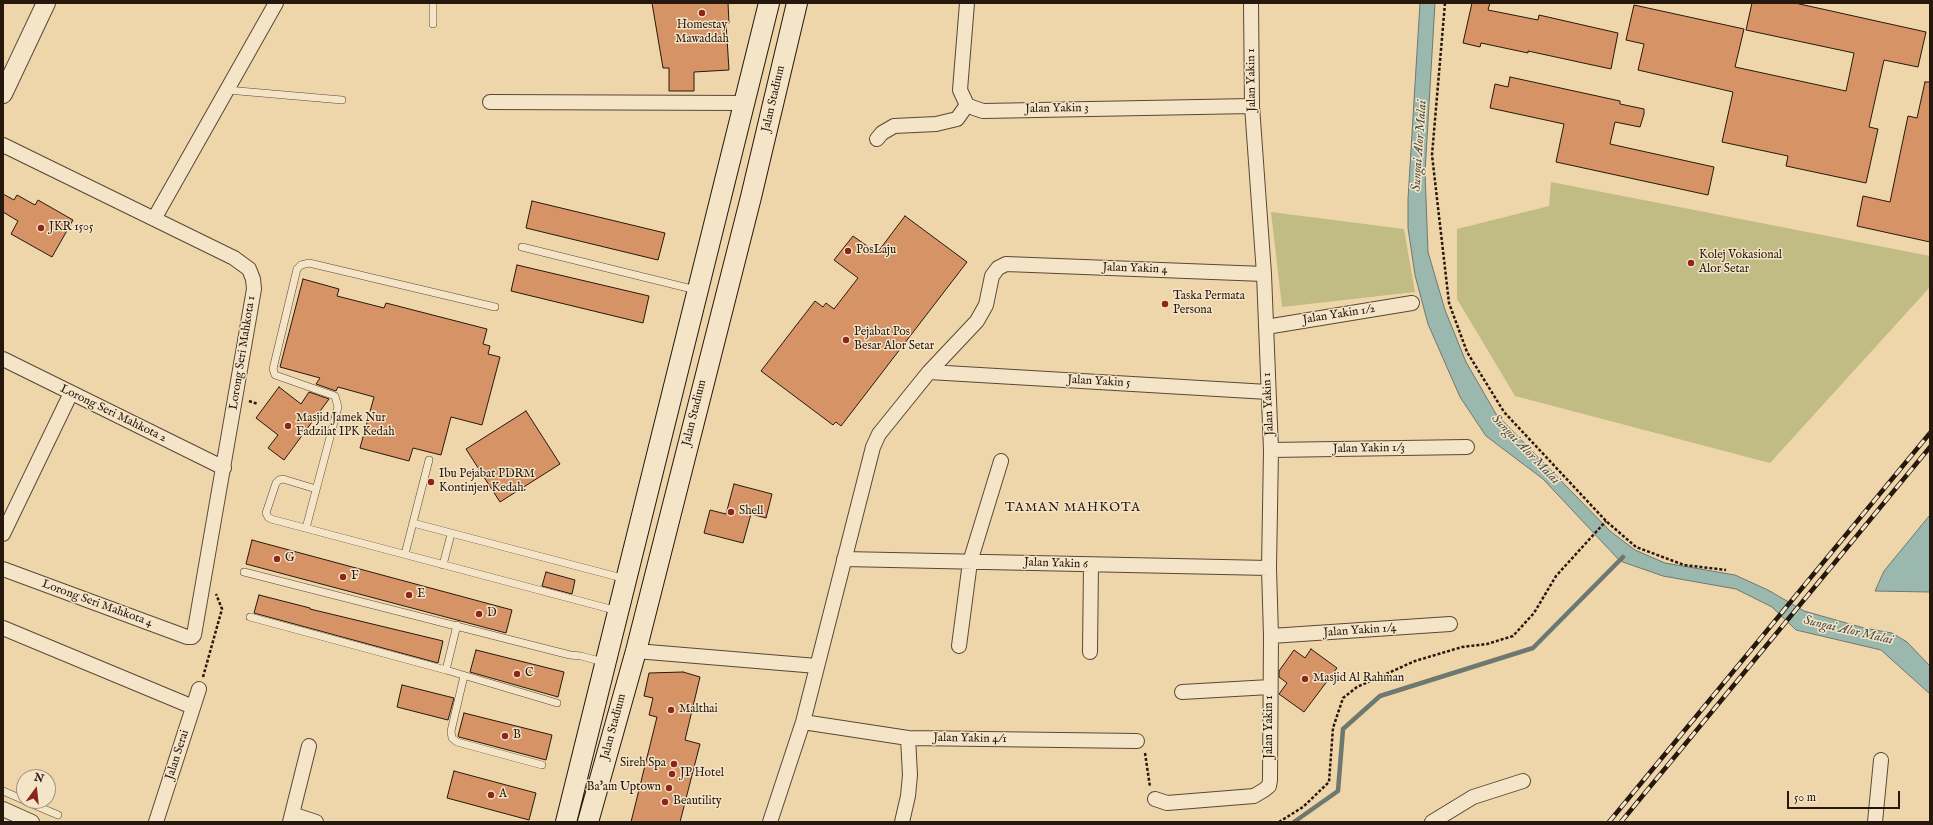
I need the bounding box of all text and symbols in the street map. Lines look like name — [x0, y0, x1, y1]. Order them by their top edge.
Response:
marker: Homestay Mawaddah — [697, 8, 707, 18]
place label: Homestay Mawaddah — [675, 19, 729, 47]
street label: Jalan Yakin 1 — [1244, 48, 1260, 112]
street label: Jalan Stadium — [759, 64, 789, 134]
water label: Sungai Alor Malai — [1409, 100, 1431, 192]
street label: Jalan Yakin 3 — [1025, 101, 1089, 117]
place label: JKR 1505 — [49, 221, 93, 235]
marker: JKR 1505 — [36, 223, 46, 233]
place label: PosLaju — [856, 244, 896, 258]
marker: PosLaju — [843, 246, 853, 256]
place label: Kolej Vokasional Alor Setar — [1699, 249, 1782, 277]
marker: Kolej Vokasional Alor Setar — [1686, 258, 1696, 268]
street label: Jalan Yakin 4 — [1102, 261, 1168, 277]
place label: Taska Permata Persona — [1173, 290, 1245, 318]
street label: Lorong Seri Mahkota 1 — [227, 295, 259, 411]
marker: Taska Permata Persona — [1160, 299, 1170, 309]
street label: Jalan Yakin 1/2 — [1302, 302, 1376, 328]
place label: Pejabat Pos Besar Alor Setar — [854, 326, 934, 354]
marker: Pejabat Pos Besar Alor Setar — [841, 335, 851, 345]
street label: Jalan Yakin 1 — [1260, 372, 1278, 436]
street label: Jalan Yakin 5 — [1067, 373, 1131, 391]
street label: Jalan Stadium — [680, 378, 710, 448]
street label: Lorong Seri Mahkota 2 — [57, 382, 169, 446]
place label: Masjid Jamek Nur Fadzilat IPK Kedah — [296, 412, 395, 440]
water label: Sungai Alor Malai — [1488, 412, 1562, 488]
marker: Masjid Jamek Nur Fadzilat IPK Kedah — [283, 421, 293, 431]
street label: Jalan Yakin 1/3 — [1333, 441, 1405, 457]
place label: Ibu Pejabat PDRM Kontinjen Kedah. — [439, 468, 535, 496]
marker: Ibu Pejabat PDRM Kontinjen Kedah. — [426, 477, 436, 487]
district label: TAMAN MAHKOTA — [1005, 500, 1141, 516]
place label: Shell — [739, 505, 764, 519]
marker: Shell — [726, 507, 736, 517]
place label: G — [285, 552, 295, 566]
marker: G — [272, 554, 282, 564]
street label: Jalan Yakin 6 — [1024, 556, 1088, 572]
place label: F — [351, 570, 359, 584]
marker: F — [338, 572, 348, 582]
street label: Lorong Seri Mahkota 4 — [40, 577, 154, 631]
place label: E — [417, 588, 425, 602]
marker: E — [404, 590, 414, 600]
place label: D — [487, 607, 497, 621]
marker: D — [474, 609, 484, 619]
water label: Sungai Alor Malai — [1802, 613, 1894, 649]
street label: Jalan Yakin 1/4 — [1323, 621, 1397, 641]
place label: C — [525, 667, 534, 681]
marker: C — [512, 669, 522, 679]
place label: Masjid Al Rahman — [1313, 672, 1404, 686]
marker: Masjid Al Rahman — [1300, 674, 1310, 684]
street label: Jalan Stadium — [598, 692, 630, 762]
street label: Jalan Yakin 1 — [1263, 695, 1277, 759]
place label: Malthai — [679, 703, 718, 717]
marker: Malthai — [666, 705, 676, 715]
street label: Jalan Serai — [163, 728, 193, 782]
place label: B — [513, 729, 521, 743]
marker: B — [500, 731, 510, 741]
street label: Jalan Yakin 4/1 — [933, 731, 1007, 747]
place label: Sireh Spa — [620, 757, 666, 771]
marker: Sireh Spa — [669, 759, 679, 769]
place label: JP Hotel — [680, 767, 724, 781]
north arrow — [16, 769, 56, 809]
marker: JP Hotel — [667, 769, 677, 779]
text: N — [32, 770, 45, 786]
place label: Ba'am Uptown — [587, 781, 661, 795]
marker: Ba'am Uptown — [664, 783, 674, 793]
scale bar — [1789, 783, 1902, 809]
place label: A — [499, 788, 507, 802]
marker: A — [486, 790, 496, 800]
text: 50 m — [1794, 790, 1816, 805]
place label: Beautility — [673, 795, 722, 809]
marker: Beautility — [660, 797, 670, 807]

